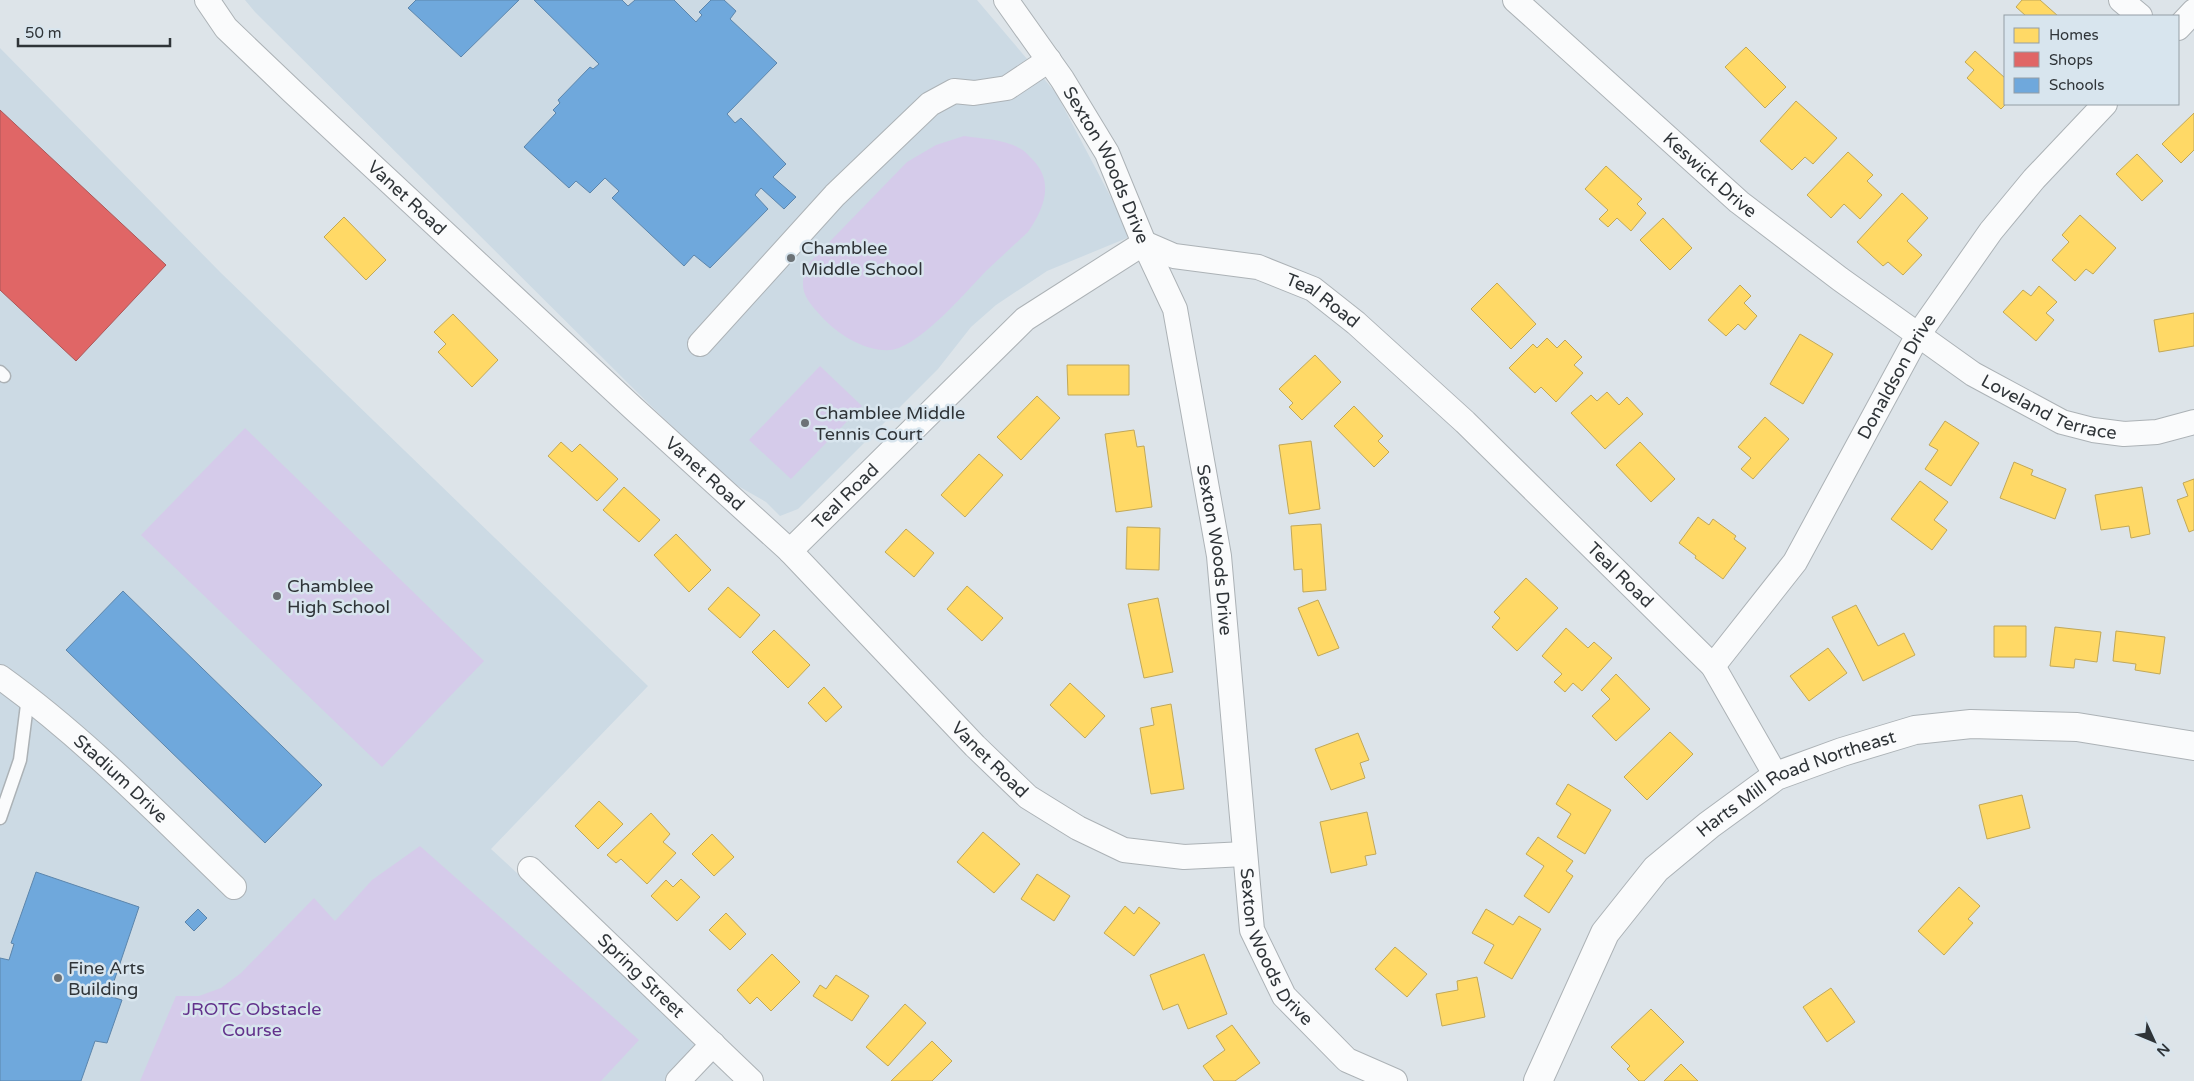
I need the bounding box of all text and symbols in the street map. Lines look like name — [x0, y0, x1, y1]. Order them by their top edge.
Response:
scale bar — [18, 15, 170, 47]
legend — [2004, 15, 2179, 105]
text: 50 m — [25, 24, 62, 42]
text: Homes — [2049, 26, 2099, 44]
text: Shops — [2049, 51, 2093, 69]
text: Schools — [2049, 76, 2105, 94]
street label: Sexton Woods Drive — [1058, 83, 1154, 247]
street label: Keswick Drive — [1658, 128, 1761, 223]
street label: Vanet Road — [363, 156, 451, 240]
place label: Chamblee Middle School — [801, 237, 923, 280]
marker: Chamblee Middle School — [785, 252, 797, 264]
street label: Teal Road — [1283, 268, 1364, 332]
street label: Donaldson Drive — [1853, 309, 1941, 443]
street label: Loveland Terrace — [1977, 369, 2118, 444]
place label: Chamblee Middle Tennis Court — [815, 402, 965, 445]
marker: Chamblee Middle Tennis Court — [799, 417, 811, 429]
street label: Vanet Road — [661, 432, 749, 515]
street label: Teal Road — [808, 459, 883, 534]
street label: Sexton Woods Drive — [1192, 463, 1237, 636]
street label: Teal Road — [1582, 537, 1658, 612]
place label: Chamblee High School — [287, 575, 390, 618]
marker: Chamblee High School — [271, 590, 283, 602]
street label: Vanet Road — [947, 717, 1033, 802]
street label: Harts Mill Road Northeast — [1692, 725, 1898, 842]
street label: Stadium Drive — [69, 730, 172, 828]
street label: Sexton Woods Drive — [1236, 867, 1318, 1030]
street label: Spring Street — [593, 929, 689, 1022]
place label: Fine Arts Building — [68, 957, 145, 1000]
marker: Fine Arts Building — [52, 972, 64, 984]
park label: JROTC Obstacle Course — [183, 998, 321, 1041]
north arrow — [2129, 1016, 2179, 1066]
text: N — [2153, 1040, 2173, 1060]

